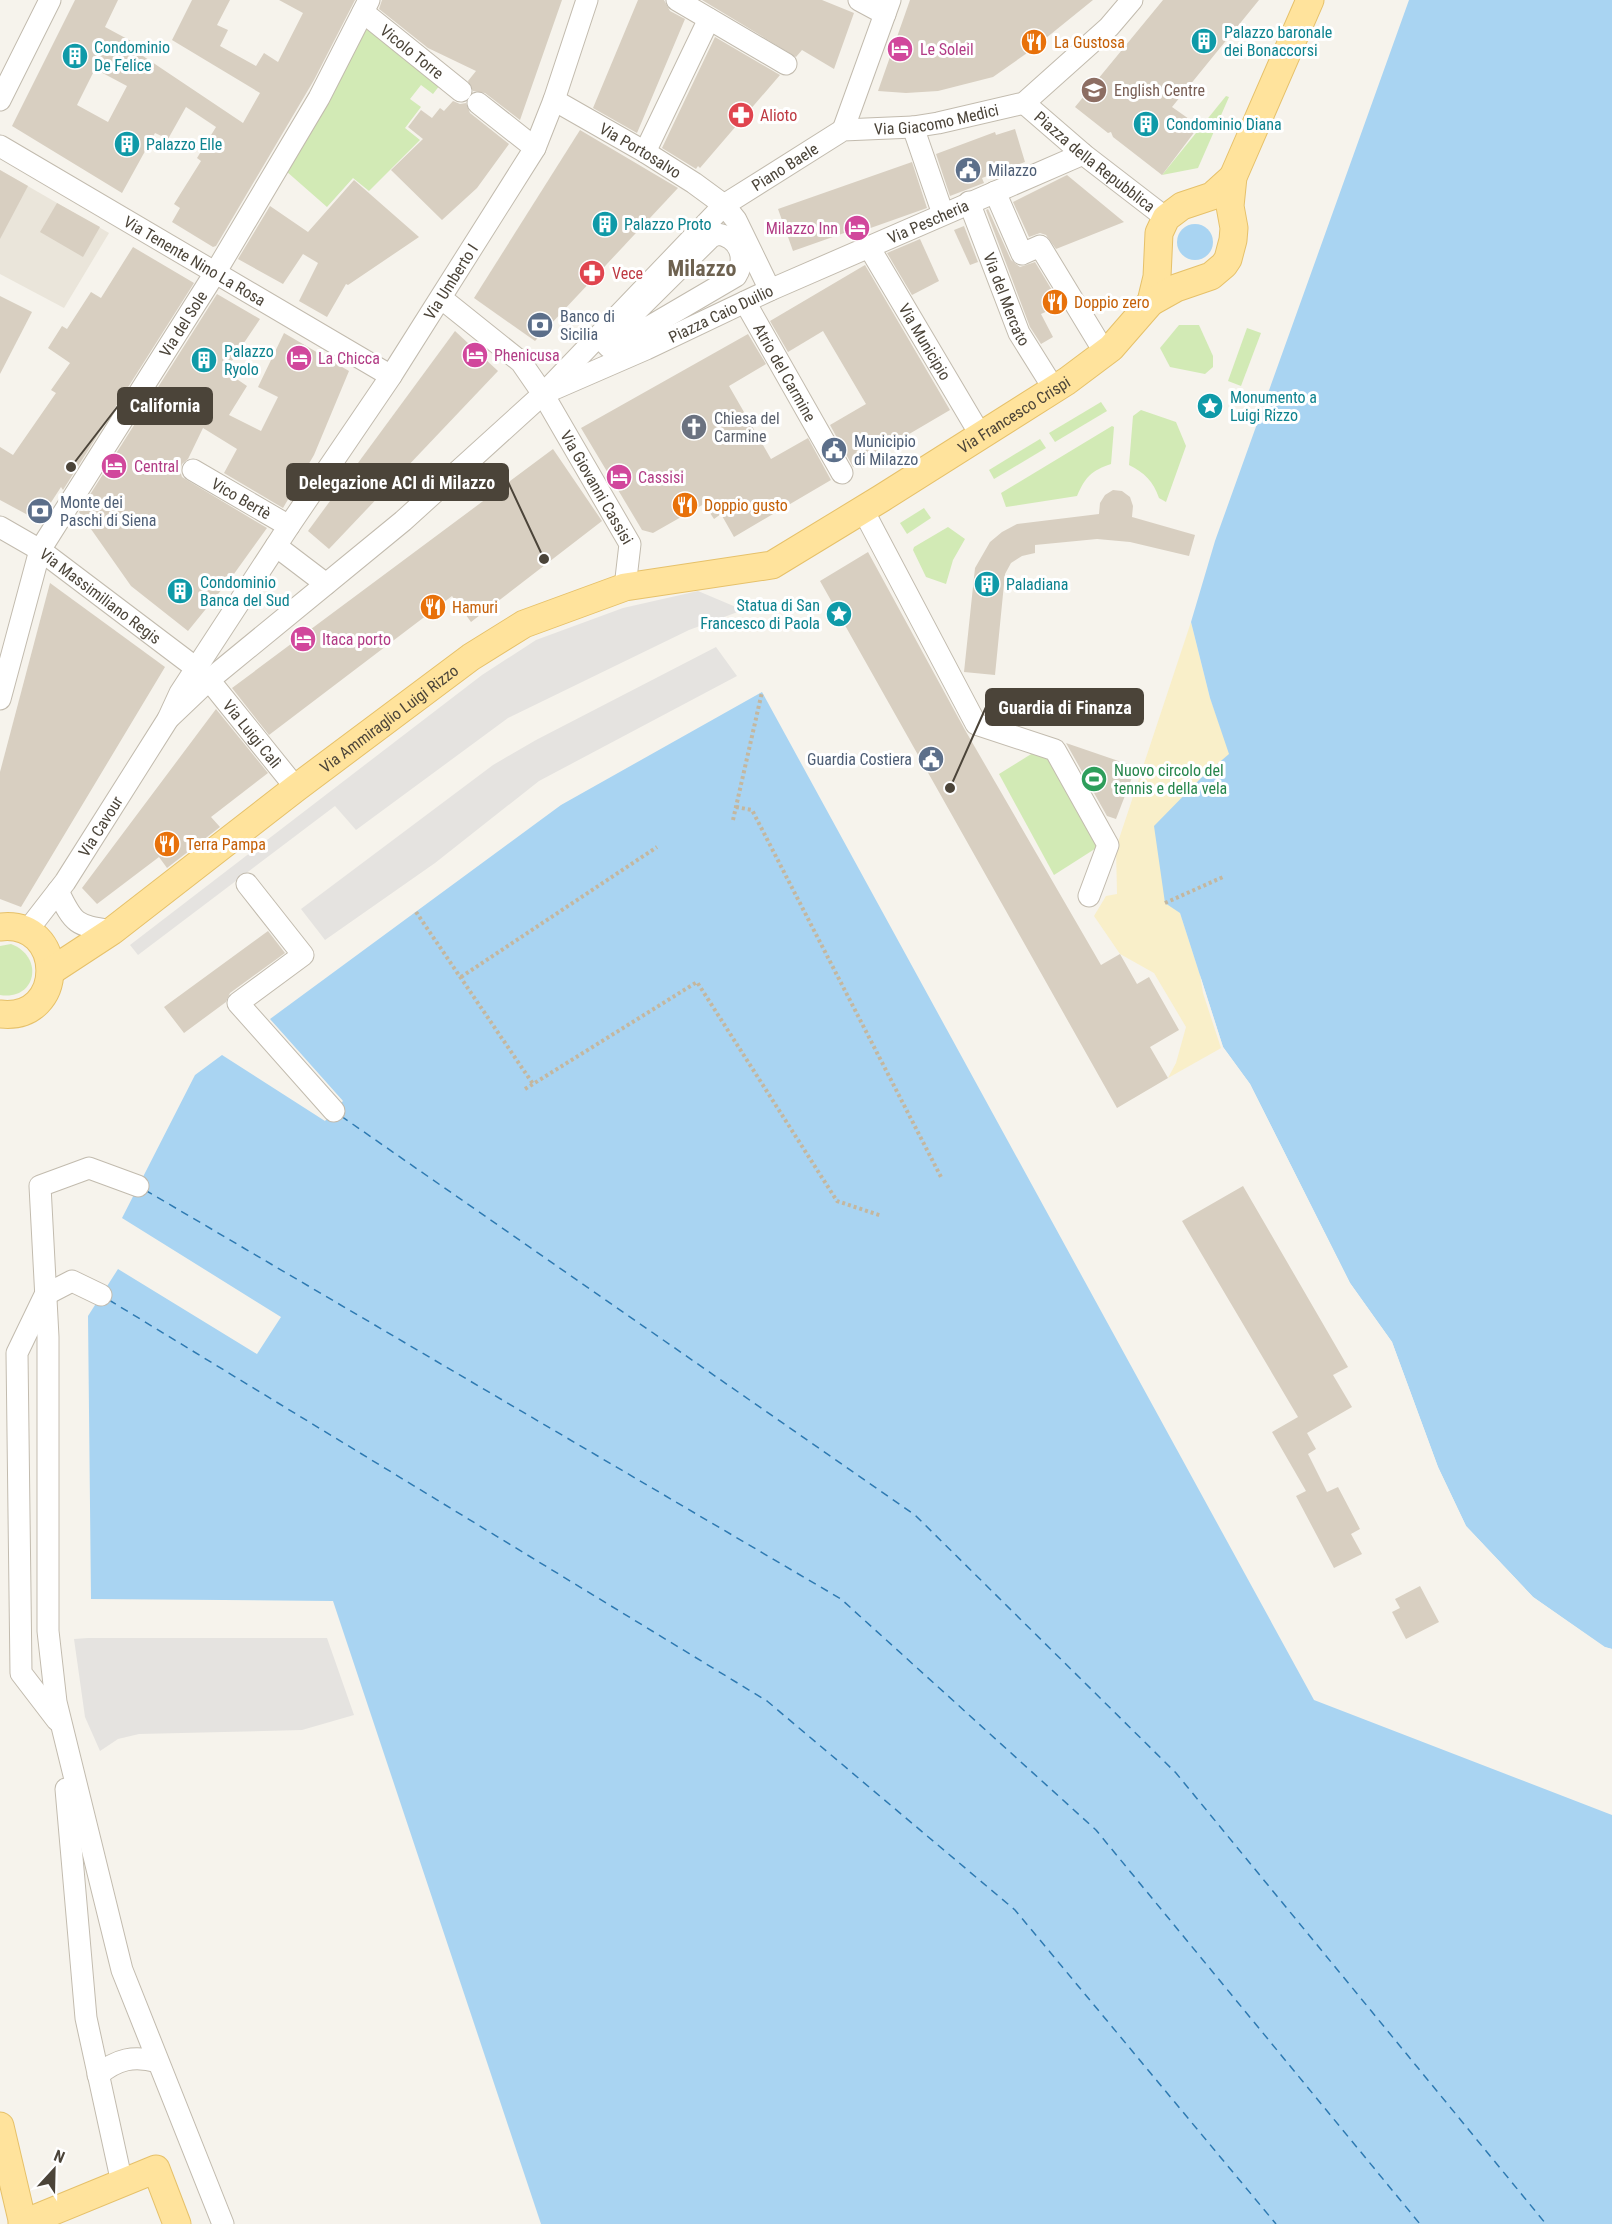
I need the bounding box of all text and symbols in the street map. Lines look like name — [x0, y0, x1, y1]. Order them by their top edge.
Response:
street label: Vicolo Torre — [376, 21, 447, 83]
place label: Palazzo baronale dei Bonaccorsi — [1224, 23, 1332, 60]
building icon: Palazzo baronale dei Bonaccorsi — [1189, 26, 1219, 56]
restaurant icon: La Gustosa — [1019, 27, 1049, 57]
place label: La Gustosa — [1054, 33, 1125, 52]
hotel icon: Le Soleil — [885, 34, 915, 64]
place label: Condominio De Felice — [94, 38, 170, 75]
place label: Le Soleil — [920, 40, 974, 59]
building icon: Condominio De Felice — [60, 41, 90, 71]
school or university icon: English Centre — [1079, 75, 1109, 105]
place label: English Centre — [1114, 81, 1205, 100]
pharmacy icon: Alioto — [726, 100, 756, 130]
street label: Via Giacomo Medici — [874, 100, 1001, 139]
place label: Alioto — [760, 106, 797, 125]
street label: Piazza della Repubblica — [1030, 107, 1159, 216]
building icon: Condominio Diana — [1131, 109, 1161, 139]
place label: Condominio Diana — [1166, 115, 1282, 134]
street label: Via Portosalvo — [596, 119, 685, 182]
building icon: Palazzo Elle — [112, 129, 142, 159]
place label: Palazzo Elle — [146, 135, 222, 154]
street label: Piano Baele — [748, 139, 822, 195]
public building icon: Milazzo — [953, 155, 983, 185]
place label: Milazzo — [988, 161, 1037, 180]
street label: Via Pescheria — [885, 196, 972, 248]
building icon: Palazzo Proto — [590, 209, 620, 239]
street label: Via Tenente Nino La Rosa — [120, 212, 269, 310]
hotel icon: Milazzo Inn — [842, 213, 872, 243]
place label: Palazzo Proto — [624, 215, 712, 234]
place label: Milazzo Inn — [766, 219, 838, 238]
street label: Via Umberto I — [420, 240, 482, 323]
street label: Via del Mercato — [979, 250, 1034, 349]
district label: Milazzo — [668, 256, 736, 281]
pharmacy icon: Vece — [577, 258, 607, 288]
place label: Vece — [612, 264, 643, 283]
street label: Piazza Caio Duilio — [665, 281, 776, 347]
street label: Via del Sole — [156, 287, 211, 360]
restaurant icon: Doppio zero — [1040, 287, 1070, 317]
place label: Doppio zero — [1074, 293, 1149, 312]
street label: Via Municipio — [895, 300, 955, 384]
place label: Banco di Sicilia — [560, 307, 615, 344]
bank icon: Banco di Sicilia — [525, 310, 555, 340]
street label: Atrio del Carmine — [749, 320, 820, 425]
hotel icon: Phenicusa — [460, 340, 490, 370]
place label: Palazzo Ryolo — [224, 342, 274, 379]
hotel icon: La Chicca — [284, 343, 314, 373]
building icon: Palazzo Ryolo — [189, 345, 219, 375]
place label: Phenicusa — [494, 346, 560, 365]
place label: La Chicca — [318, 349, 380, 368]
street label: Via Francesco Crispi — [954, 372, 1074, 458]
callout: California — [118, 388, 212, 424]
place label: Monumento a Luigi Rizzo — [1230, 388, 1317, 425]
place icon: Monumento a Luigi Rizzo — [1195, 391, 1225, 421]
text: California — [130, 395, 200, 416]
place label: Chiesa del Carmine — [714, 409, 780, 446]
church icon: Chiesa del Carmine — [679, 412, 709, 442]
street label: Via Giovanni Cassisi — [556, 427, 637, 548]
place label: Municipio di Milazzo — [854, 432, 918, 469]
public building icon: Municipio di Milazzo — [819, 435, 849, 465]
hotel icon: Central — [99, 451, 129, 481]
place label: Central — [134, 457, 179, 476]
hotel icon: Cassisi — [604, 462, 634, 492]
callout: Delegazione ACI di Milazzo — [287, 464, 508, 500]
place label: Cassisi — [638, 468, 684, 487]
text: Delegazione ACI di Milazzo — [299, 472, 495, 493]
street label: Vico Bertè — [208, 474, 274, 523]
restaurant icon: Doppio gusto — [670, 490, 700, 520]
place label: Monte dei Paschi di Siena — [60, 493, 156, 530]
bank icon: Monte dei Paschi di Siena — [25, 496, 55, 526]
place label: Doppio gusto — [704, 496, 788, 515]
street label: Via Massimiliano Regis — [36, 544, 165, 648]
building icon: Paladiana — [972, 569, 1002, 599]
place label: Condominio Banca del Sud — [200, 573, 290, 610]
place label: Paladiana — [1006, 575, 1068, 594]
building icon: Condominio Banca del Sud — [165, 576, 195, 606]
restaurant icon: Hamuri — [418, 592, 448, 622]
place label: Statua di San Francesco di Paola — [700, 596, 820, 633]
place label: Hamuri — [452, 598, 498, 617]
place icon: Statua di San Francesco di Paola — [824, 599, 854, 629]
hotel icon: Itaca porto — [288, 624, 318, 654]
place label: Itaca porto — [322, 630, 391, 649]
street label: Via Ammiraglio Luigi Rizzo — [316, 661, 462, 777]
callout: Guardia di Finanza — [986, 689, 1143, 725]
street label: Via Luigi Calì — [219, 696, 285, 772]
text: Guardia di Finanza — [998, 697, 1132, 718]
public building icon: Guardia Costiera — [916, 744, 946, 774]
place label: Guardia Costiera — [807, 750, 912, 769]
place label: Nuovo circolo del tennis e della vela — [1114, 761, 1227, 798]
sports icon: Nuovo circolo del tennis e della vela — [1079, 764, 1109, 794]
street label: Via Cavour — [74, 793, 127, 860]
restaurant icon: Terra Pampa — [152, 829, 182, 859]
place label: Terra Pampa — [186, 835, 266, 854]
north arrow — [24, 2140, 84, 2200]
text: N — [51, 2146, 68, 2167]

